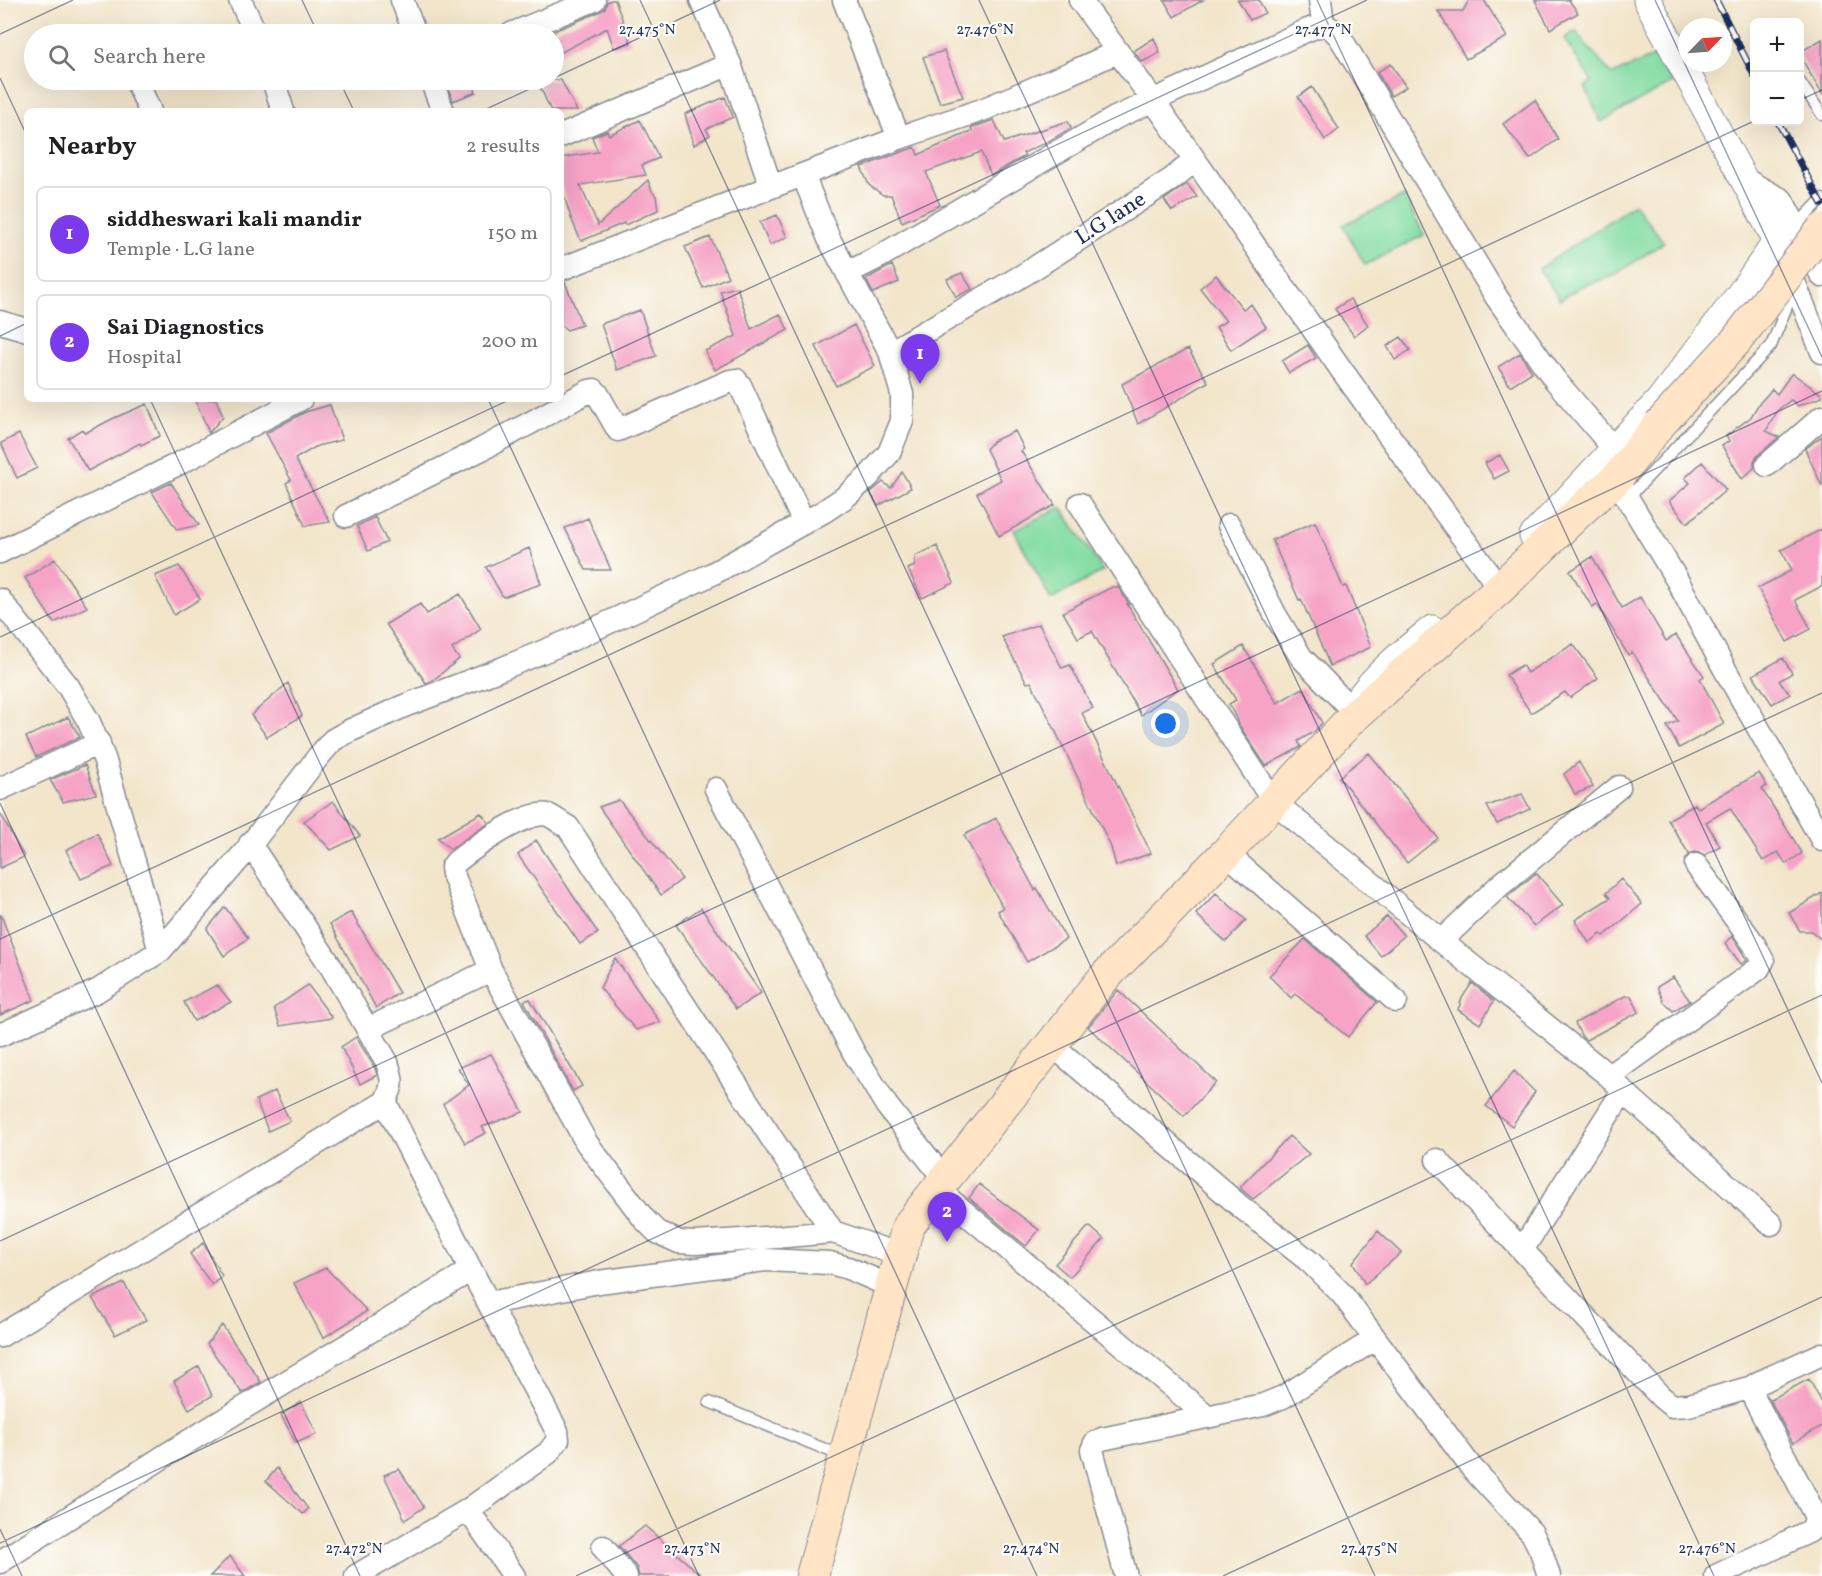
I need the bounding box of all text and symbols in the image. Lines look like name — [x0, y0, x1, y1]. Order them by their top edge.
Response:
north arrow — [1678, 18, 1732, 72]
map controls — [1750, 18, 1804, 126]
button: + — [1750, 18, 1804, 72]
text: 27.475°N — [618, 20, 676, 41]
text: 27.476°N — [956, 20, 1014, 41]
text: 27.477°N — [1294, 20, 1352, 41]
search box — [24, 24, 564, 90]
icon: search — [45, 41, 78, 74]
text: Search here — [93, 42, 206, 73]
button: − — [1750, 72, 1804, 126]
text: Nearby — [48, 129, 137, 165]
text: 2 results — [466, 133, 540, 161]
street label: L.G lane — [1070, 185, 1152, 253]
text: siddheswari kali mandir — [107, 205, 362, 236]
text: 1 — [65, 220, 74, 248]
text: 150 m — [487, 220, 538, 248]
text: Temple · L.G lane — [107, 236, 255, 264]
text: Sai Diagnostics — [107, 313, 264, 344]
text: 2 — [64, 328, 75, 356]
text: 200 m — [481, 328, 538, 356]
pin: 1 — [900, 334, 940, 384]
text: Hospital — [107, 344, 182, 372]
your location — [1151, 709, 1180, 738]
pin: 2 — [928, 1192, 966, 1242]
text: 27.472°N — [325, 1539, 383, 1560]
text: 27.473°N — [663, 1539, 721, 1560]
text: 27.474°N — [1003, 1539, 1059, 1560]
text: 27.475°N — [1340, 1539, 1398, 1560]
text: 27.476°N — [1678, 1539, 1736, 1560]

